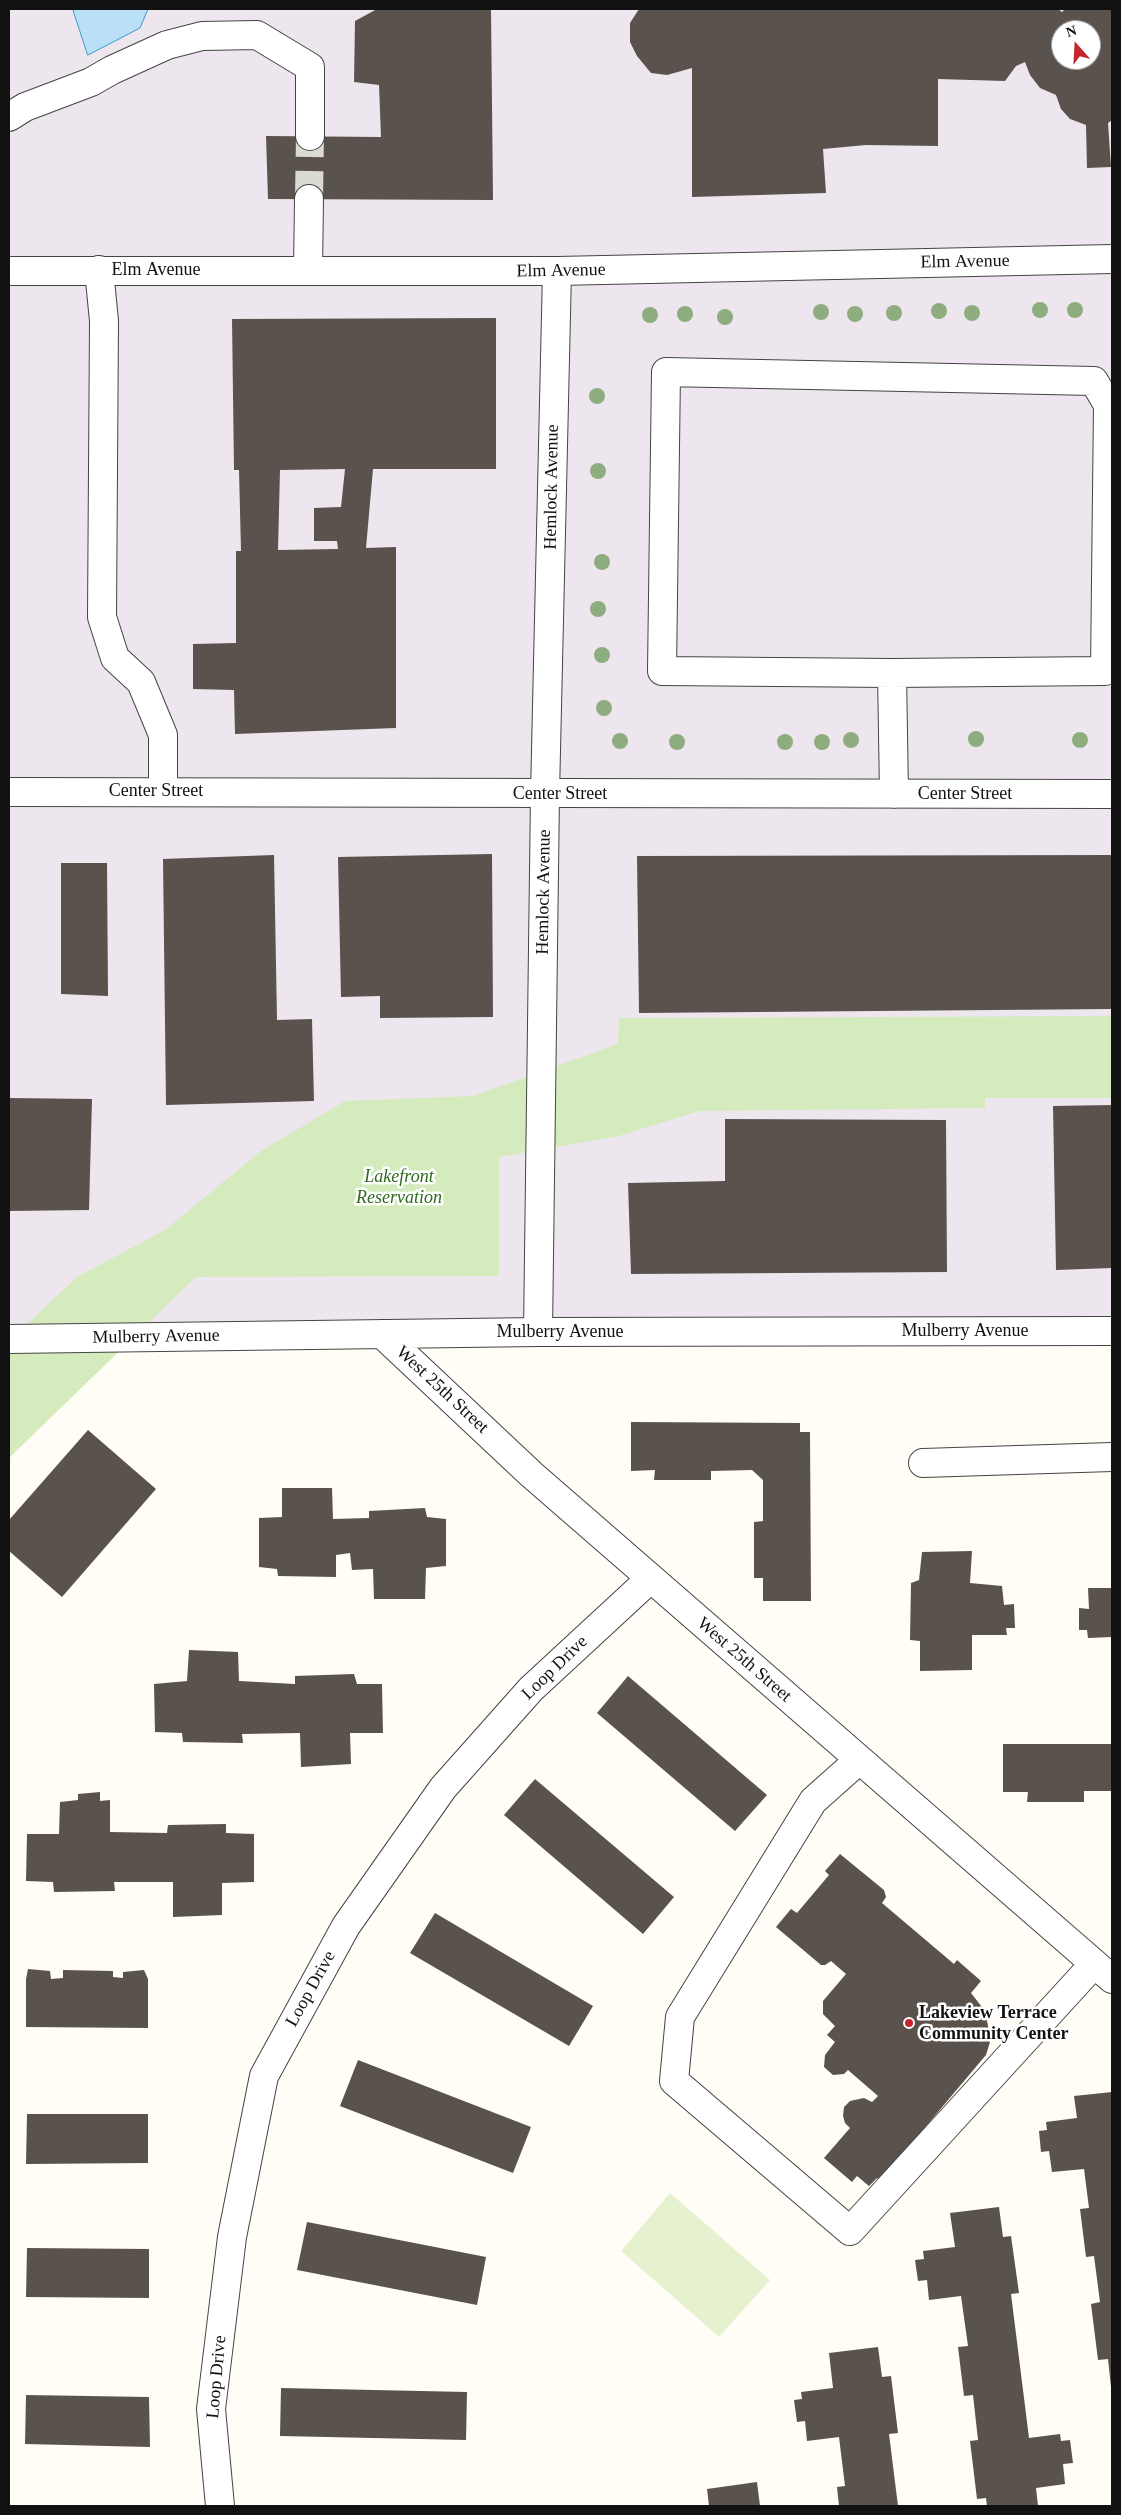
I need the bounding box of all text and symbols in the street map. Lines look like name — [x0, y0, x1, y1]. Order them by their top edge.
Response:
north arrow — [1051, 20, 1101, 70]
text: N — [1064, 23, 1079, 40]
street label: Elm Avenue — [920, 250, 1010, 274]
street label: Elm Avenue — [111, 259, 201, 281]
street label: Elm Avenue — [516, 259, 606, 283]
street label: Hemlock Avenue — [540, 424, 564, 550]
street label: Center Street — [109, 780, 203, 802]
street label: Center Street — [513, 783, 607, 805]
street label: Center Street — [918, 783, 1012, 805]
street label: Hemlock Avenue — [532, 829, 556, 955]
park label: Lakefront Reservation — [356, 1166, 442, 1208]
street label: Mulberry Avenue — [901, 1320, 1029, 1342]
street label: Mulberry Avenue — [496, 1321, 624, 1343]
street label: Mulberry Avenue — [92, 1325, 220, 1349]
street label: West 25th Street — [391, 1342, 493, 1438]
street label: West 25th Street — [692, 1613, 796, 1707]
street label: Loop Drive — [517, 1631, 593, 1705]
street label: Loop Drive — [281, 1947, 341, 2031]
place label: Lakeview Terrace Community Center — [919, 2002, 1068, 2045]
marker: Lakeview Terrace Community Center — [903, 2017, 915, 2029]
street label: Loop Drive — [203, 2334, 231, 2420]

